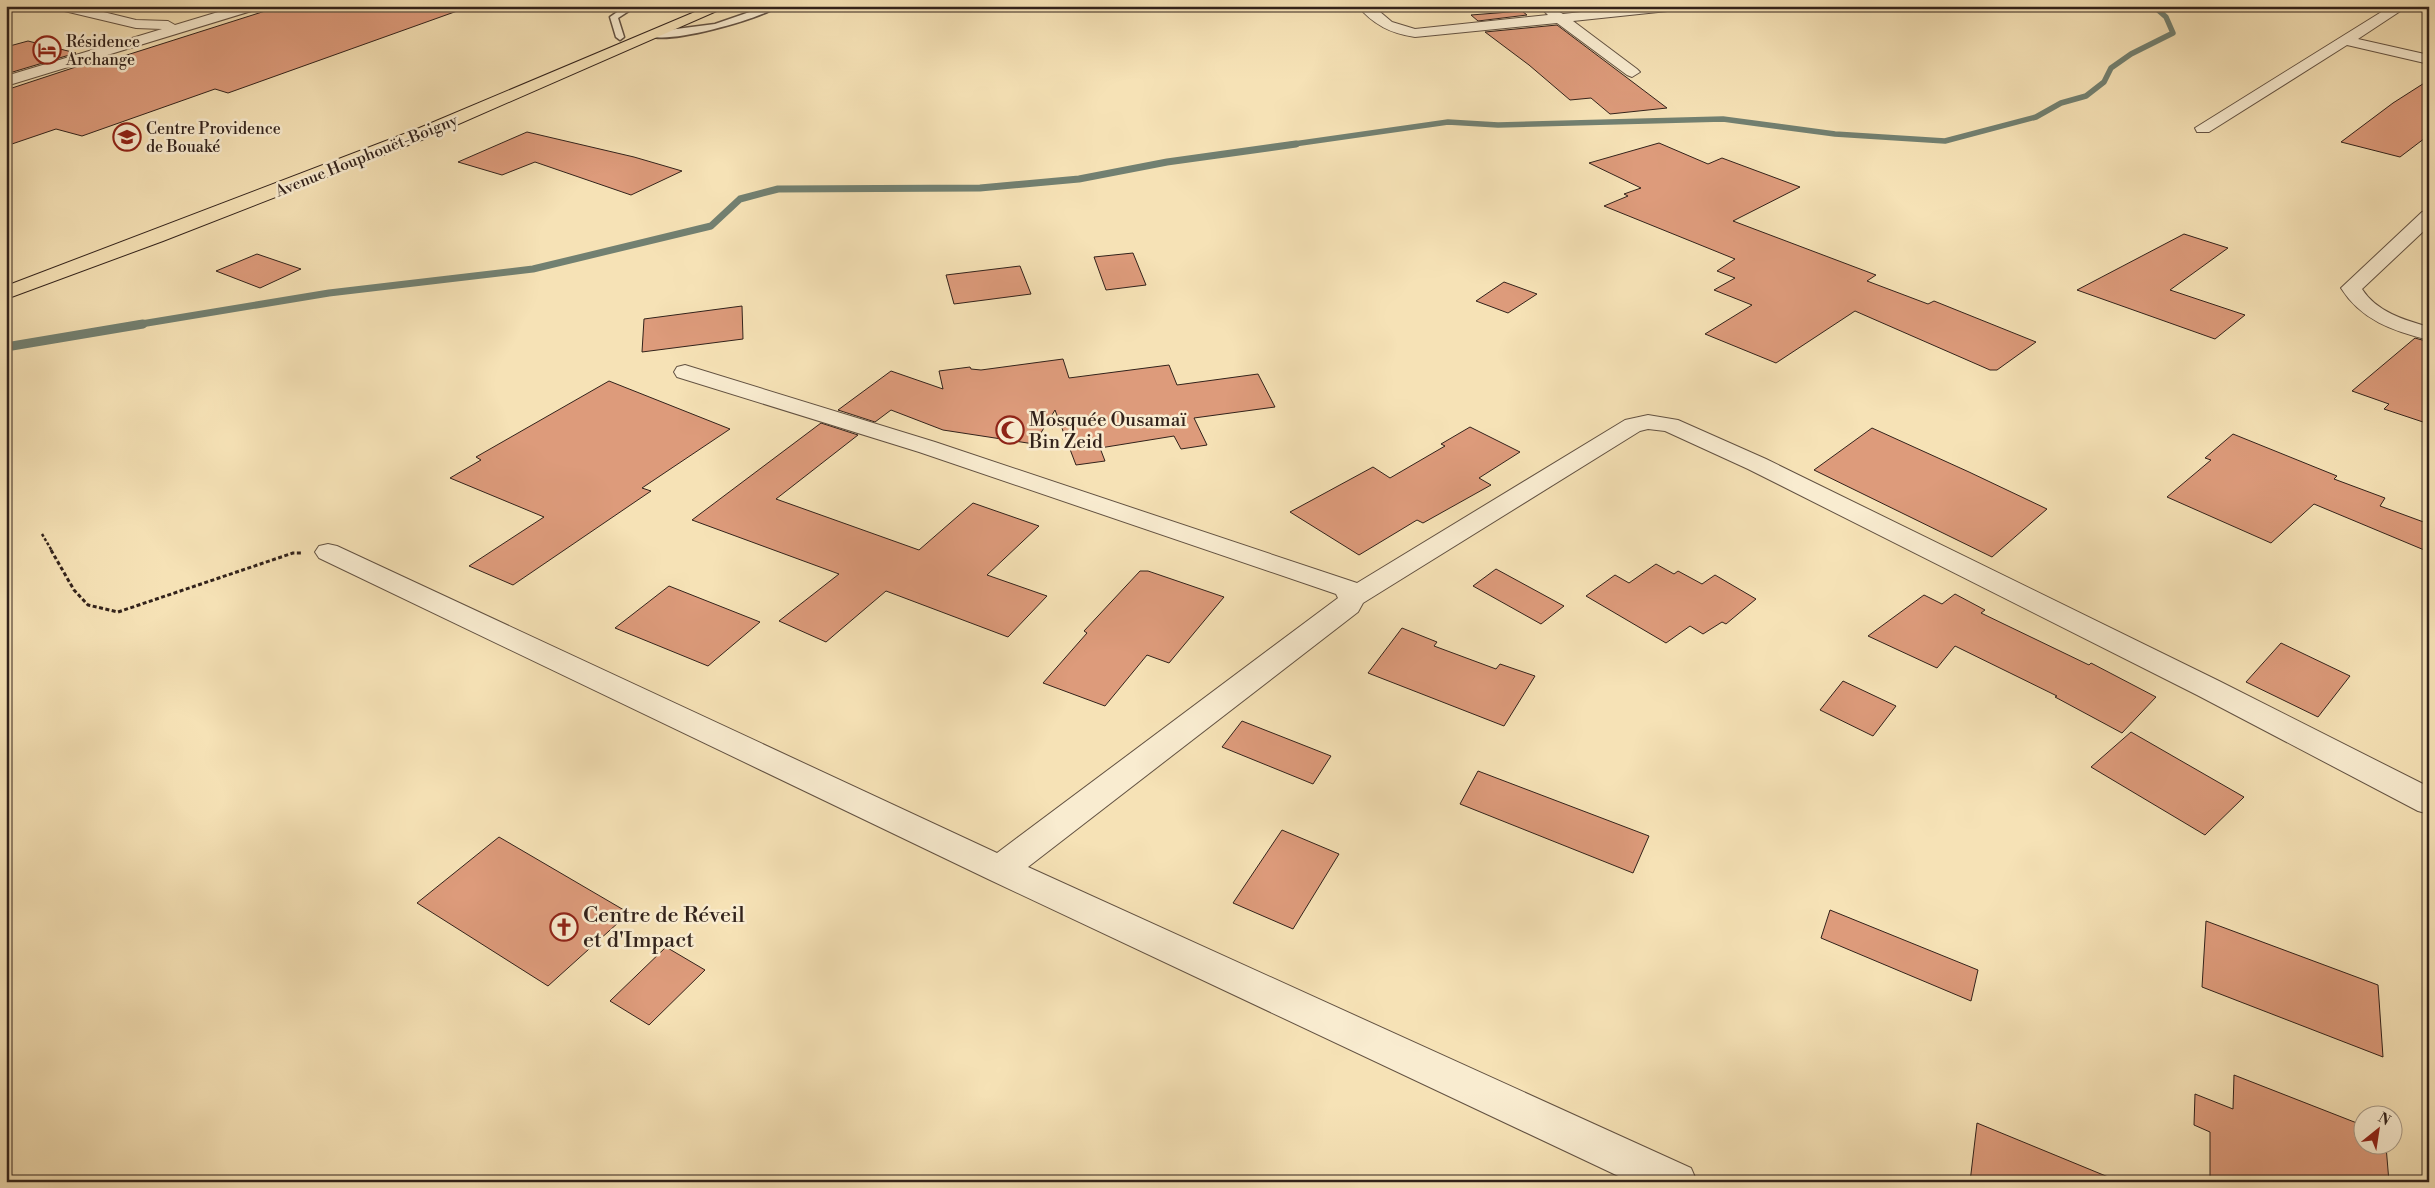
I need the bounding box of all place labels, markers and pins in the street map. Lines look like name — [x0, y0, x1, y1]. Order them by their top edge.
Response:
place label: Résidence Archange — [65, 32, 140, 70]
hotel icon: Résidence Archange — [32, 35, 62, 65]
place label: Centre Providence de Bouaké — [146, 119, 281, 157]
school or university icon: Centre Providence de Bouaké — [112, 122, 142, 152]
place label: Mosquée Ousamaï Bin Zeid — [1028, 408, 1187, 454]
mosque icon: Mosquée Ousamaï Bin Zeid — [995, 415, 1025, 445]
place label: Centre de Réveil et d'Impact — [583, 902, 745, 954]
church icon: Centre de Réveil et d'Impact — [549, 912, 579, 942]

